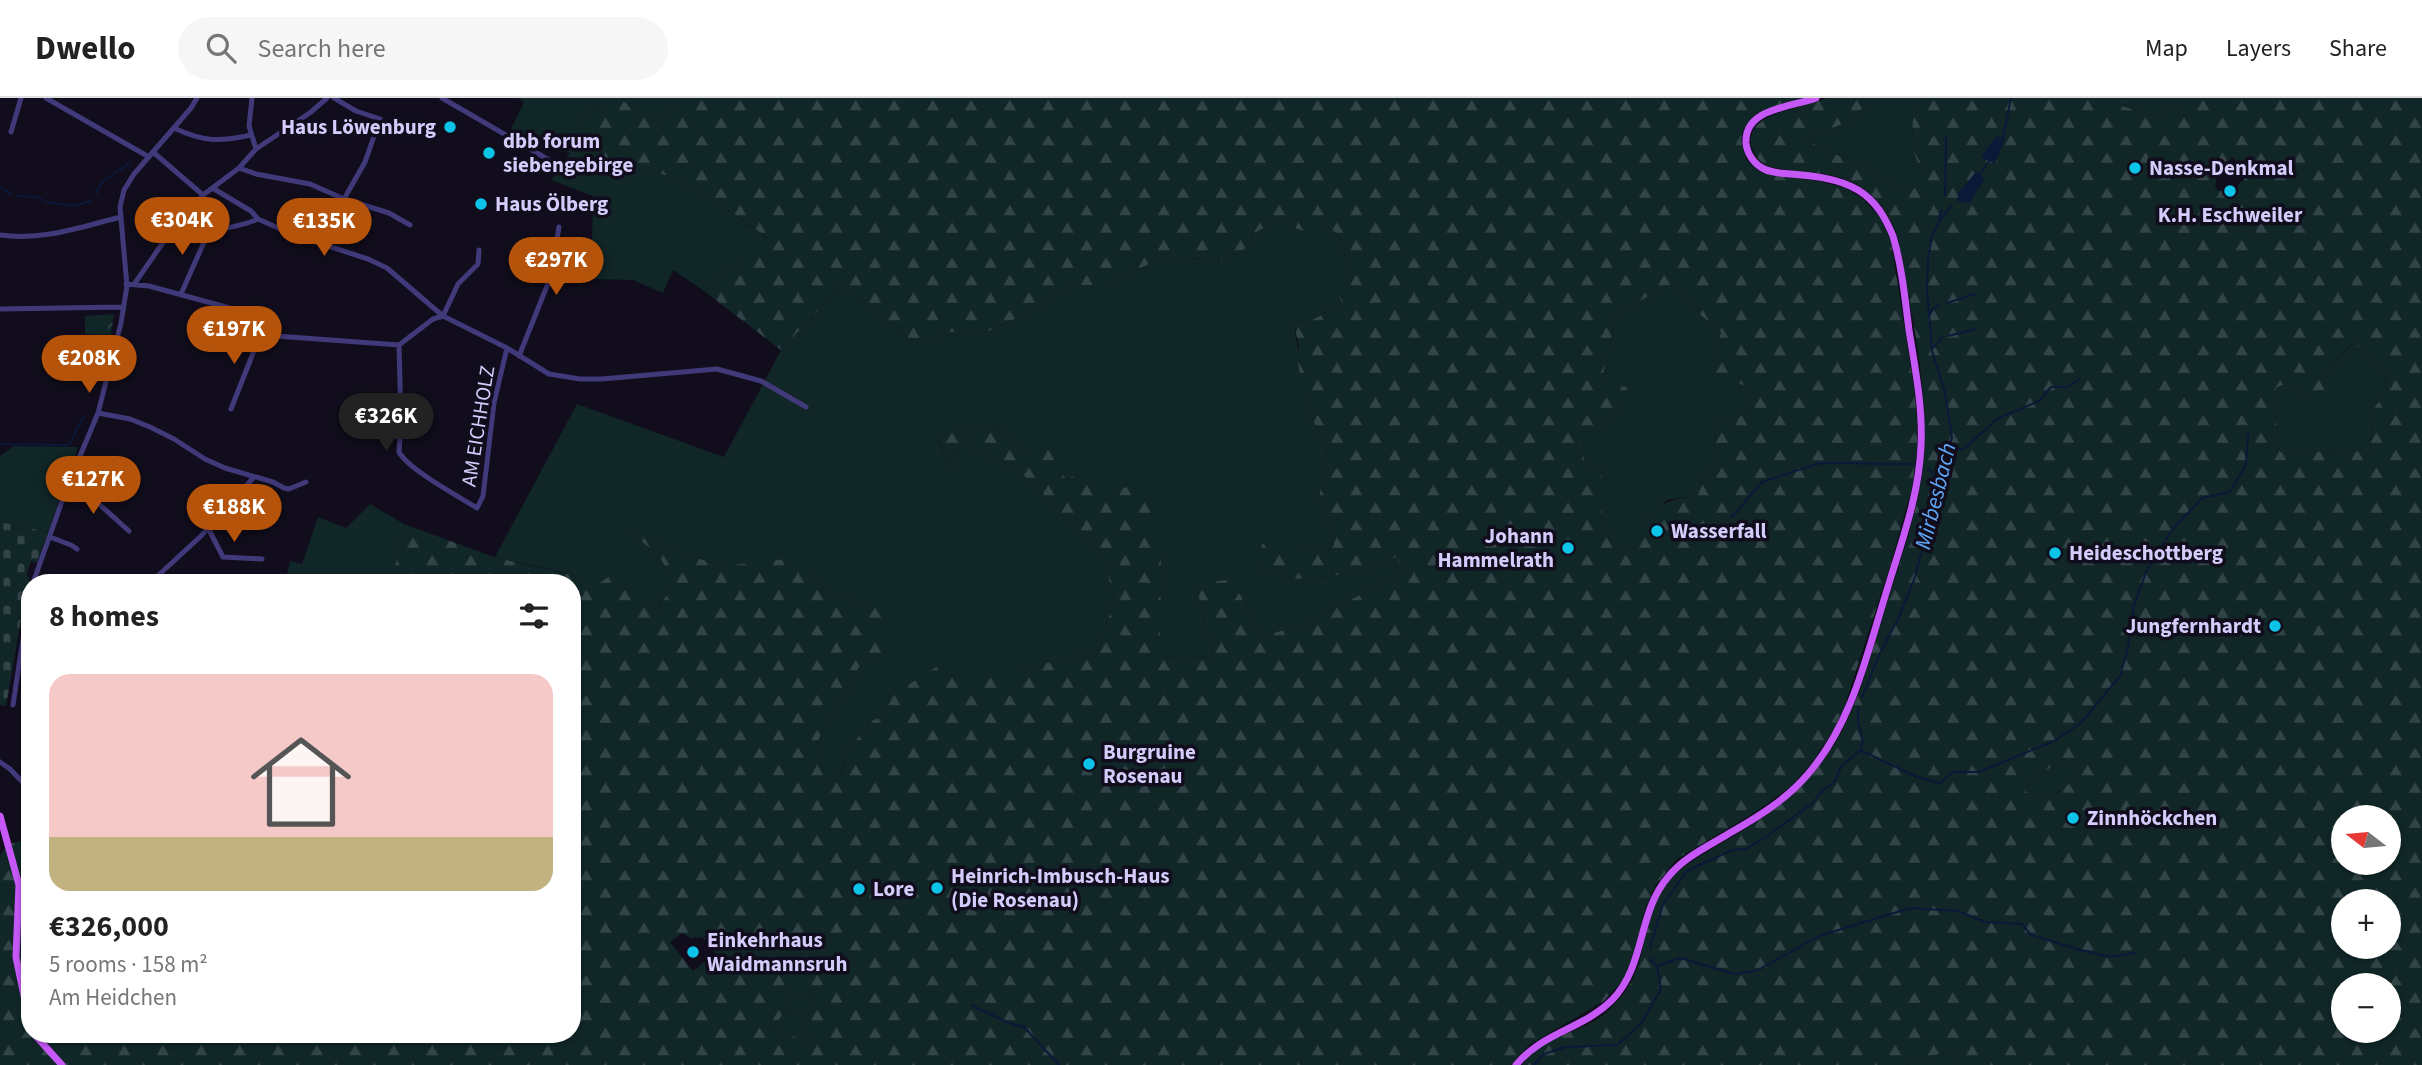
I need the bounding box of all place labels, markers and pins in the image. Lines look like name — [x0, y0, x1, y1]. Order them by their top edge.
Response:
place label: Haus Löwenburg — [281, 112, 436, 142]
marker: Haus Löwenburg — [442, 119, 458, 135]
place label: dbb forum siebengebirge — [503, 126, 633, 180]
marker: dbb forum siebengebirge — [481, 145, 497, 161]
place label: Nasse-Denkmal — [2149, 153, 2294, 183]
marker: Nasse-Denkmal — [2127, 160, 2143, 176]
marker: K.H. Eschweiler — [2222, 183, 2238, 199]
place label: Haus Ölberg — [495, 189, 608, 219]
marker: Haus Ölberg — [473, 196, 489, 212]
pin: €304K — [133, 198, 231, 257]
pin: €135K — [275, 198, 373, 258]
place label: K.H. Eschweiler — [2158, 200, 2303, 230]
pin: €297K — [507, 238, 605, 297]
pin: €197K — [185, 306, 283, 366]
pin: €208K — [40, 336, 138, 395]
pin: €326K — [337, 394, 435, 453]
pin: €127K — [44, 456, 142, 516]
pin: €188K — [185, 484, 283, 544]
place label: Wasserfall — [1671, 516, 1767, 546]
place label: Johann Hammelrath — [1437, 521, 1554, 575]
marker: Wasserfall — [1649, 523, 1665, 539]
place label: Heideschottberg — [2069, 538, 2223, 568]
marker: Johann Hammelrath — [1560, 540, 1576, 556]
marker: Heideschottberg — [2047, 545, 2063, 561]
place label: Jungfernhardt — [2126, 611, 2261, 641]
marker: Jungfernhardt — [2267, 618, 2283, 634]
place label: Burgruine Rosenau — [1103, 737, 1196, 791]
marker: Burgruine Rosenau — [1081, 756, 1097, 772]
place label: Zinnhöckchen — [2087, 803, 2217, 833]
marker: Zinnhöckchen — [2065, 810, 2081, 826]
place label: Heinrich-Imbusch-Haus (Die Rosenau) — [951, 861, 1170, 915]
place label: Lore — [873, 874, 914, 904]
marker: Heinrich-Imbusch-Haus (Die Rosenau) — [929, 880, 945, 896]
marker: Lore — [851, 881, 867, 897]
place label: Einkehrhaus Waidmannsruh — [707, 925, 847, 979]
marker: Einkehrhaus Waidmannsruh — [685, 944, 701, 960]

